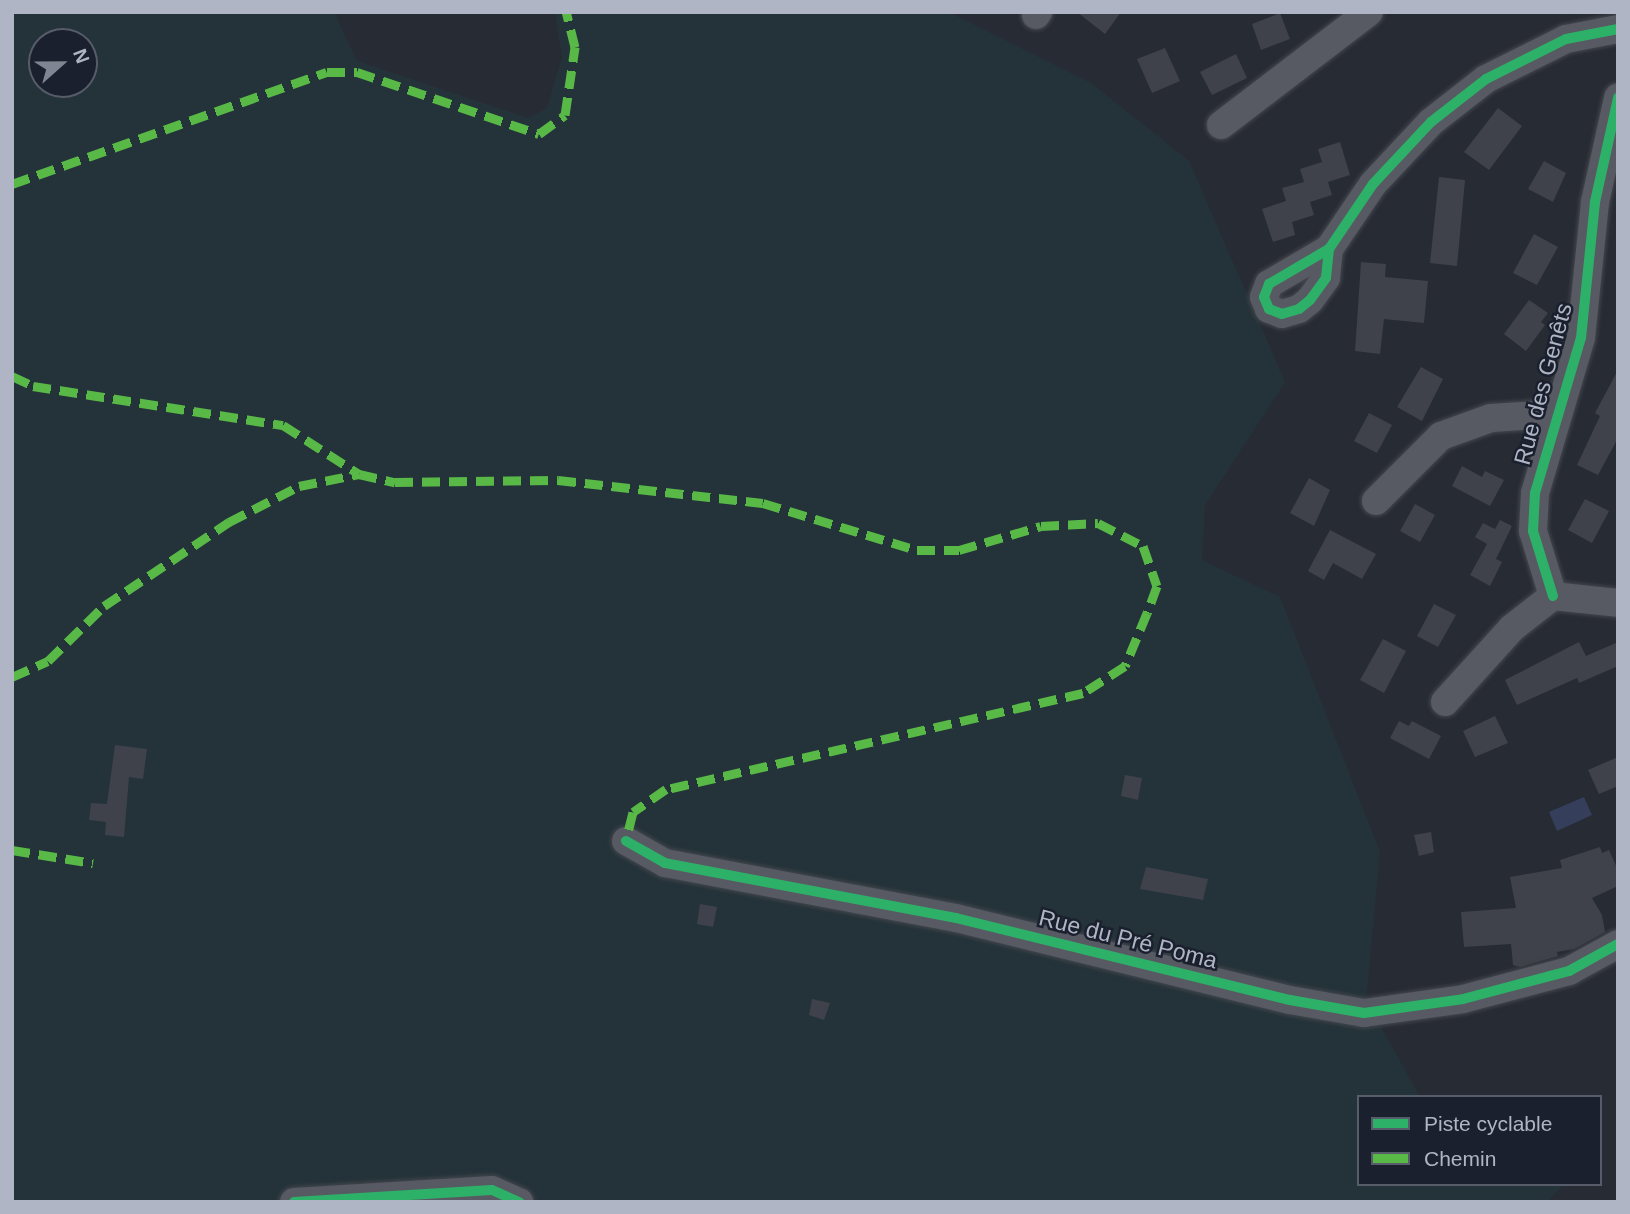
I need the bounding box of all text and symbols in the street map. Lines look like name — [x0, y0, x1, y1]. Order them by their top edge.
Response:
north arrow — [28, 28, 98, 98]
text: N — [69, 46, 93, 66]
street label: Rue des Genêts — [1508, 300, 1578, 468]
street label: Rue du Pré Poma — [1036, 903, 1220, 975]
legend — [1357, 1095, 1602, 1186]
text: Piste cyclable — [1424, 1112, 1552, 1135]
text: Chemin — [1424, 1147, 1496, 1170]

